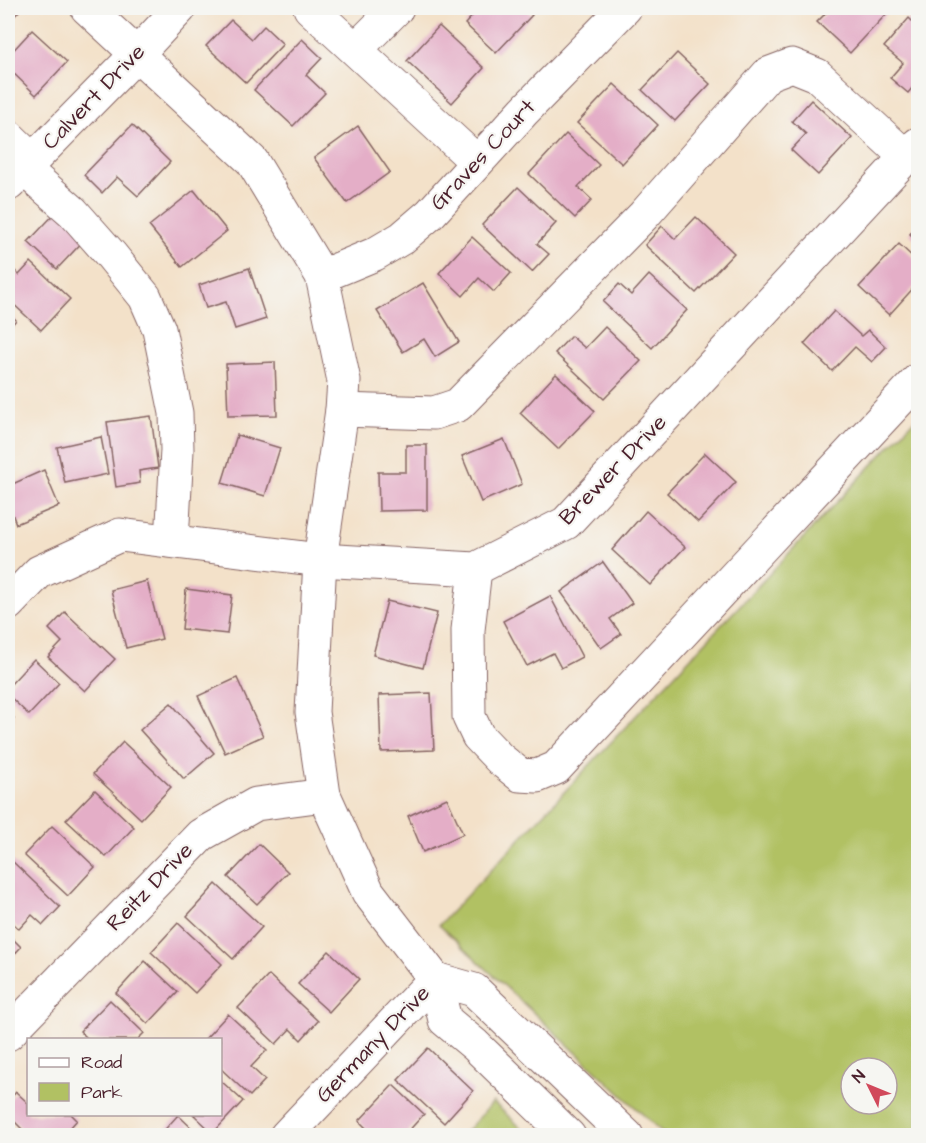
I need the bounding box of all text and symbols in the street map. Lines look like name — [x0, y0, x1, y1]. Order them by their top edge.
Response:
street label: Calvert Drive — [35, 37, 153, 157]
street label: Graves Court — [423, 92, 543, 217]
street label: Brewer Drive — [552, 408, 674, 532]
street label: Reitz Drive — [100, 836, 200, 938]
street label: Germany Drive — [309, 978, 438, 1110]
legend — [27, 1038, 222, 1116]
text: Road — [81, 1050, 122, 1075]
north arrow — [839, 1056, 899, 1116]
text: N — [847, 1065, 870, 1088]
text: Park — [81, 1080, 123, 1105]

